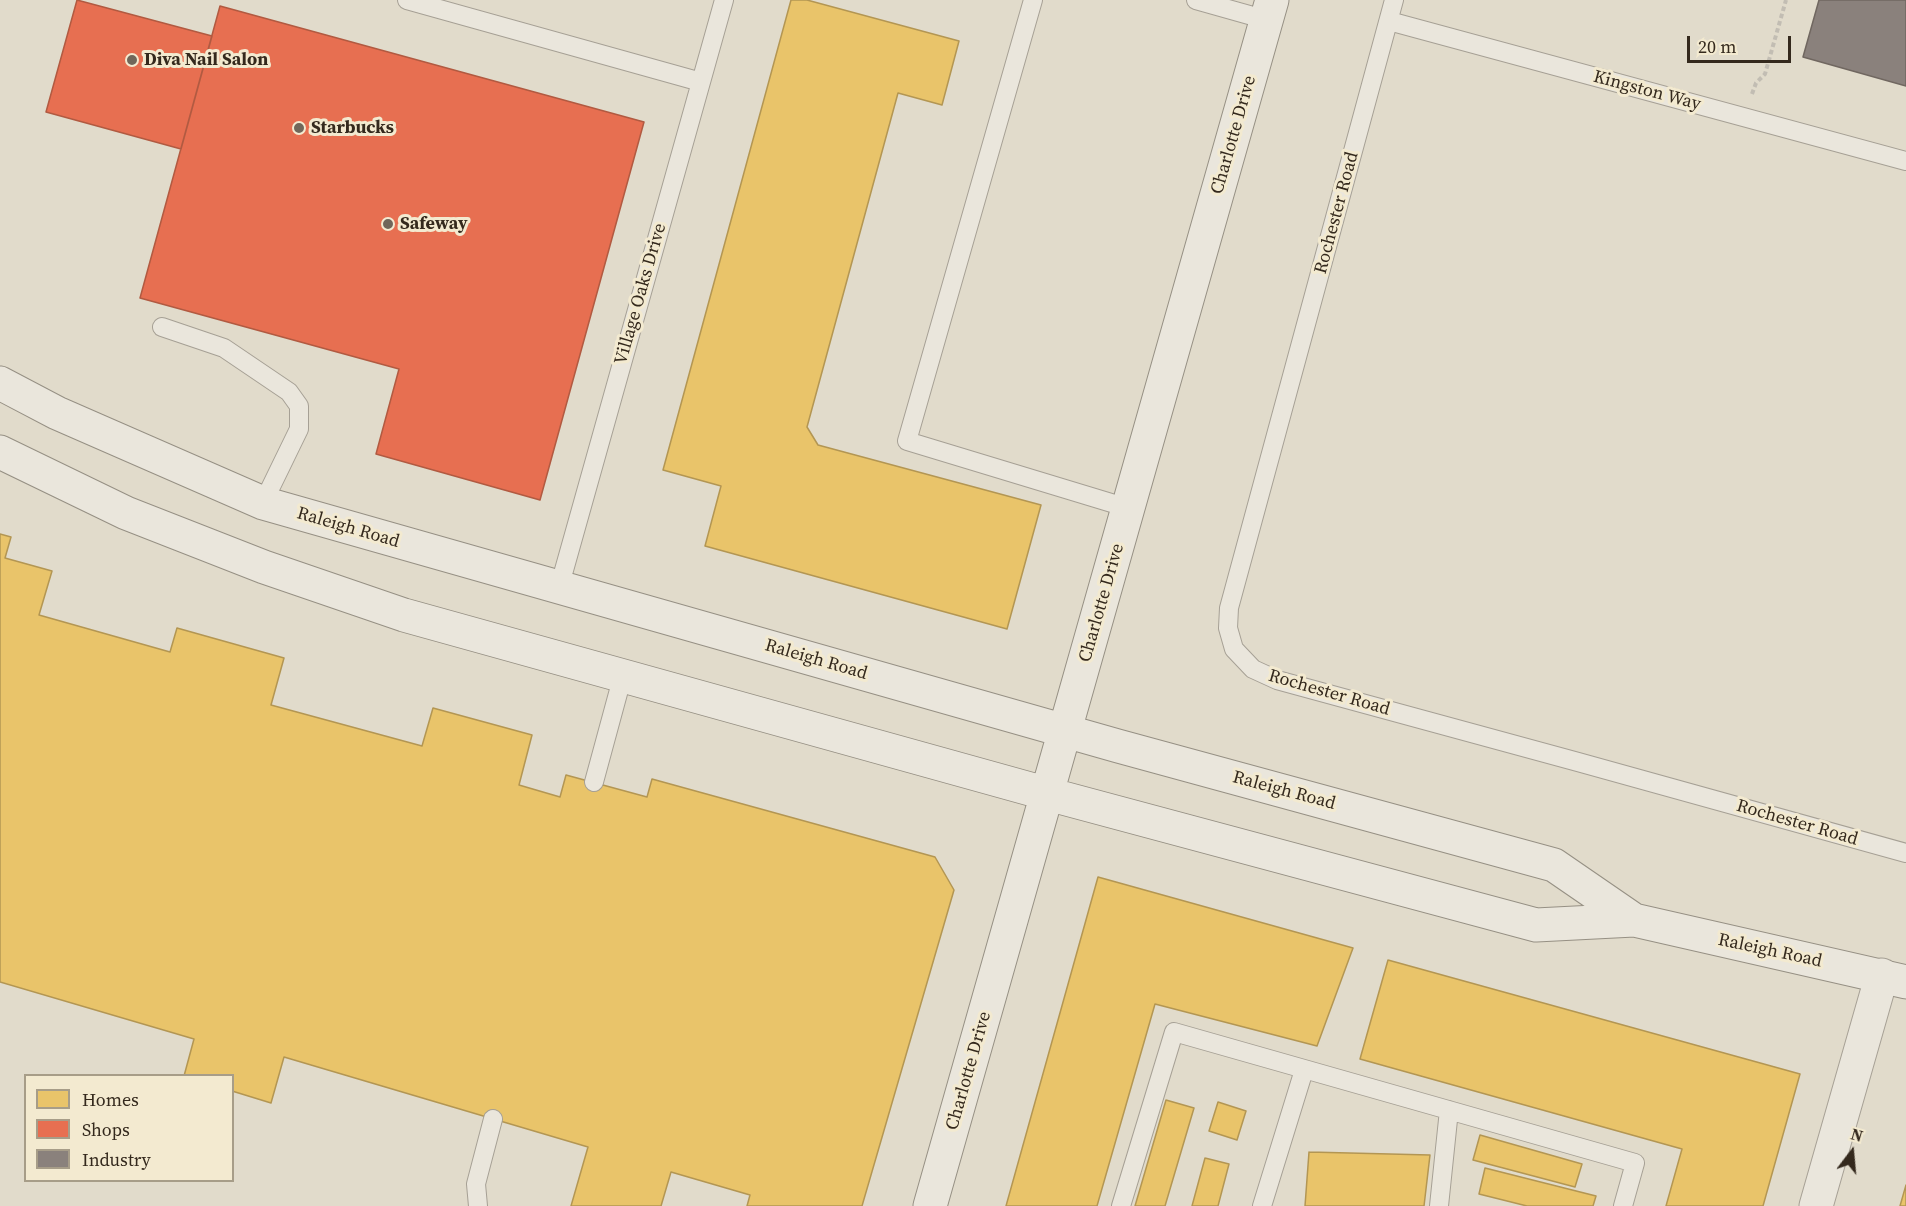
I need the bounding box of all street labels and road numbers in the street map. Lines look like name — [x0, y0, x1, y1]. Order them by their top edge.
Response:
street label: Kingston Way — [1591, 66, 1703, 116]
street label: Charlotte Drive — [1207, 73, 1261, 197]
street label: Rochester Road — [1310, 150, 1364, 276]
street label: Village Oaks Drive — [611, 221, 671, 367]
street label: Raleigh Road — [294, 503, 402, 553]
street label: Charlotte Drive — [1075, 541, 1129, 665]
street label: Raleigh Road — [762, 635, 870, 685]
street label: Rochester Road — [1266, 665, 1392, 721]
street label: Raleigh Road — [1230, 767, 1338, 815]
street label: Rochester Road — [1734, 795, 1860, 851]
street label: Raleigh Road — [1716, 929, 1824, 973]
street label: Charlotte Drive — [942, 1009, 996, 1133]

